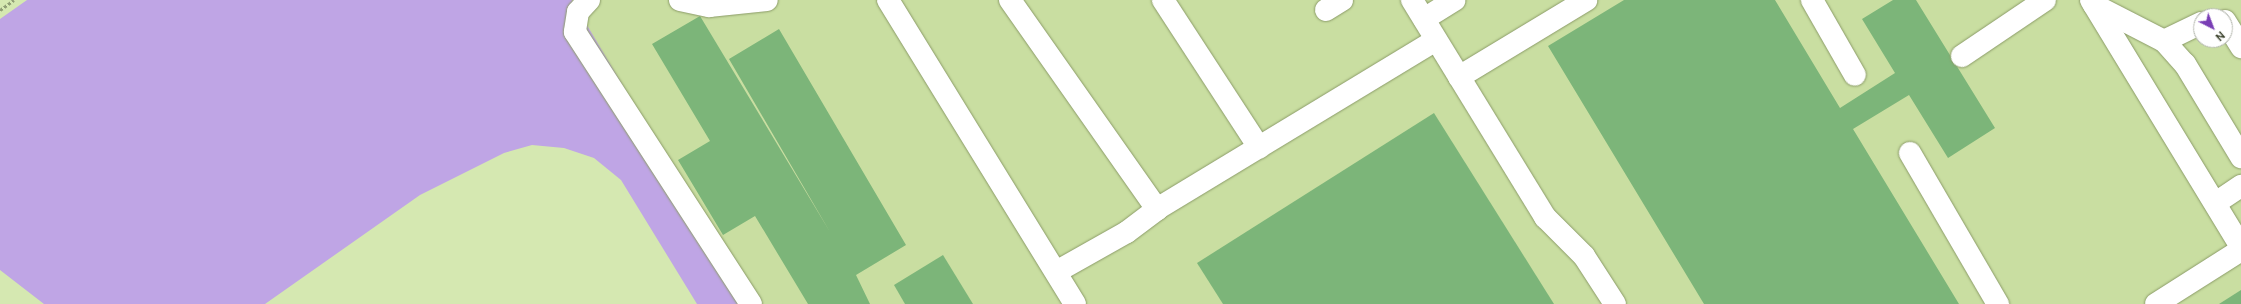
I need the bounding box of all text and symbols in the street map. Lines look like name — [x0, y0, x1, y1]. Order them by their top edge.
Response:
north arrow — [2193, 8, 2233, 48]
text: N — [2213, 29, 2227, 43]

